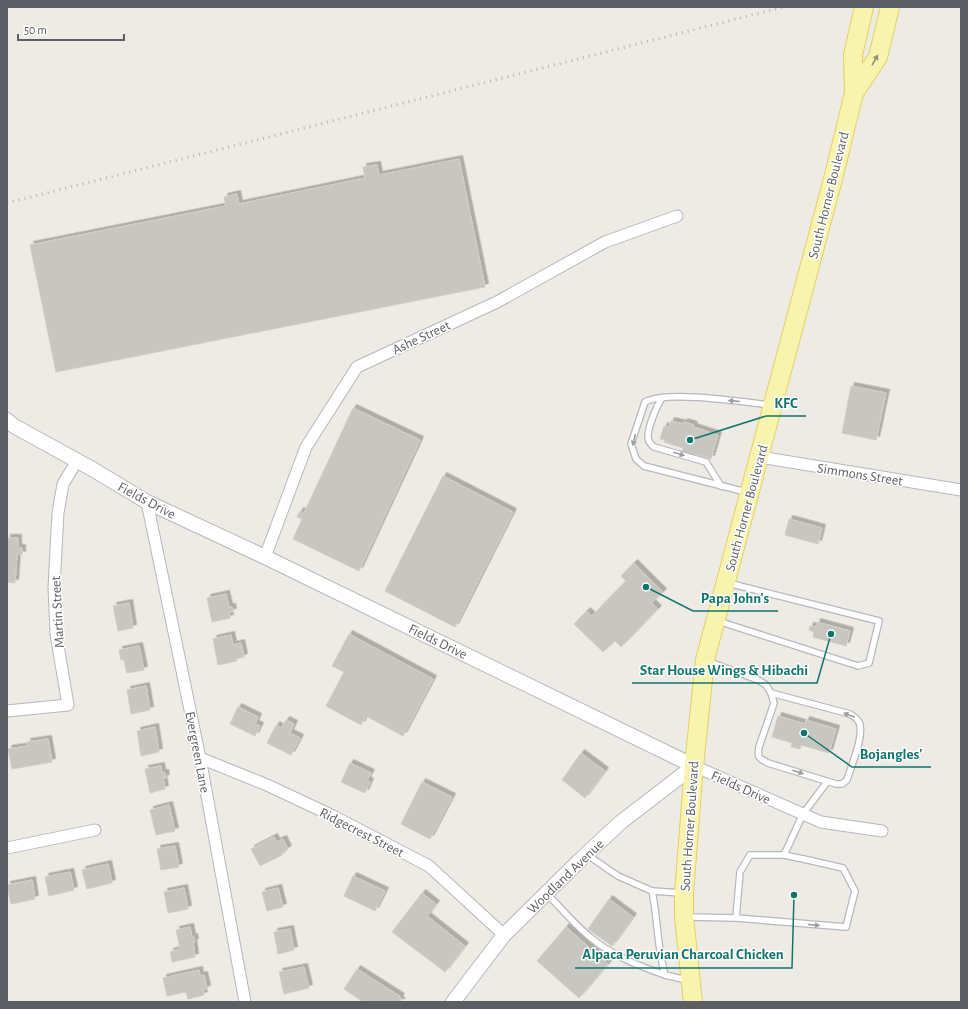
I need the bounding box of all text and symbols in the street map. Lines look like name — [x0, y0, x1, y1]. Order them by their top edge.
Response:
scale bar — [18, 16, 124, 42]
text: 50 m — [24, 24, 47, 36]
one-way arrow — [872, 55, 878, 66]
street label: South Horner Boulevard — [806, 130, 852, 260]
street label: Ashe Street — [390, 318, 453, 357]
callout: KFC — [766, 389, 806, 416]
text: KFC — [774, 396, 798, 411]
one-way arrow — [728, 398, 740, 405]
one-way arrow — [630, 433, 636, 446]
street label: South Horner Boulevard — [723, 443, 771, 573]
one-way arrow — [674, 451, 686, 457]
street label: Simmons Street — [816, 461, 904, 489]
street label: Fields Drive — [115, 480, 178, 522]
street label: Martin Street — [49, 575, 67, 648]
callout: Papa John's — [693, 584, 778, 611]
text: Papa John's — [701, 591, 769, 606]
street label: Fields Drive — [406, 622, 469, 662]
callout: Star House Wings & Hibachi — [632, 656, 817, 683]
text: Star House Wings & Hibachi — [640, 663, 808, 678]
street label: Evergreen Lane — [182, 710, 212, 794]
one-way arrow — [842, 711, 854, 717]
callout: Bojangles' — [852, 740, 931, 767]
text: Bojangles' — [860, 747, 922, 762]
street label: South Horner Boulevard — [678, 760, 702, 892]
street label: Fields Drive — [709, 769, 772, 807]
one-way arrow — [792, 770, 804, 776]
street label: Ridgecrest Street — [317, 806, 407, 860]
street label: Woodland Avenue — [525, 837, 607, 917]
one-way arrow — [808, 921, 821, 928]
callout: Alpaca Peruvian Charcoal Chicken — [575, 941, 792, 968]
text: Alpaca Peruvian Charcoal Chicken — [582, 947, 784, 962]

